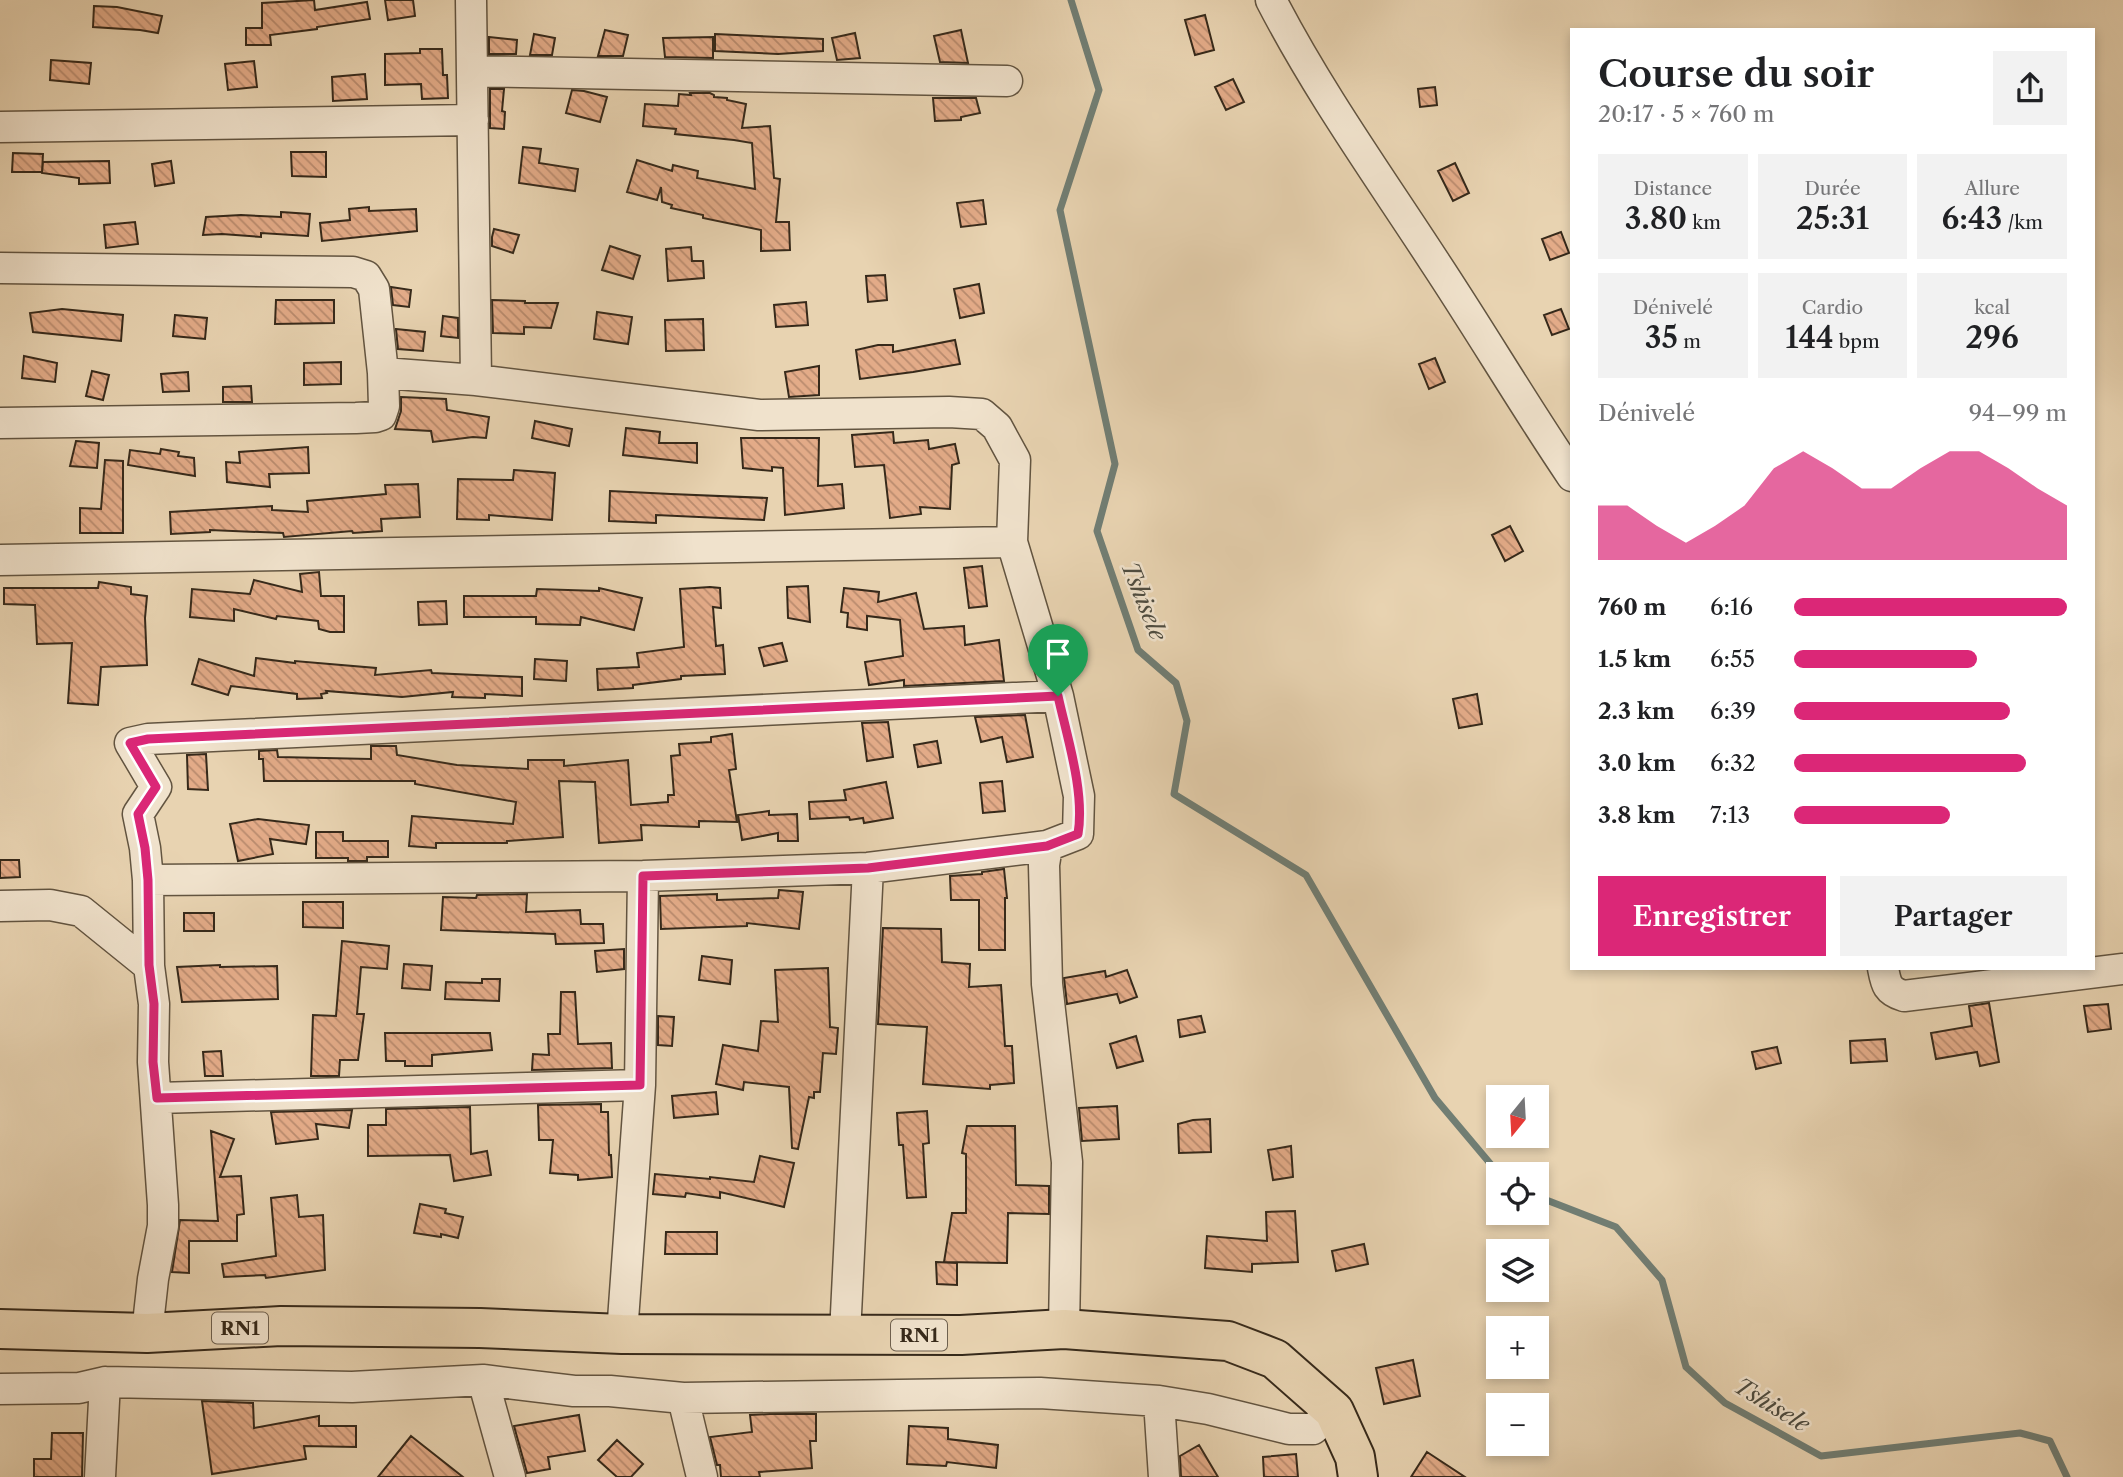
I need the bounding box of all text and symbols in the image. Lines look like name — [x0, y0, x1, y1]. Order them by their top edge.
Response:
text: Course du soir — [1598, 50, 1874, 97]
button: share — [1993, 51, 2067, 125]
text: 20:17 · 5 × 760 m — [1598, 100, 1774, 128]
text: Distance — [1634, 177, 1712, 200]
text: Durée — [1804, 177, 1861, 200]
text: Allure — [1964, 177, 2020, 200]
text: 3.80 — [1625, 200, 1687, 237]
text: 25:31 — [1796, 200, 1869, 237]
text: 6:43 — [1941, 200, 2002, 237]
text: km — [1687, 211, 1721, 234]
text: /km — [2002, 211, 2043, 234]
text: Dénivelé — [1633, 296, 1713, 319]
text: Cardio — [1802, 296, 1863, 319]
text: kcal — [1974, 296, 2010, 319]
text: 35 — [1645, 319, 1678, 356]
text: 144 — [1785, 319, 1834, 356]
text: 296 — [1966, 319, 2019, 356]
text: m — [1678, 330, 1701, 353]
text: bpm — [1834, 330, 1880, 353]
text: Dénivelé — [1598, 399, 1695, 427]
text: 94–99 m — [1969, 399, 2067, 427]
water label: Tshisele — [1116, 557, 1173, 645]
text: 760 m — [1598, 593, 1667, 621]
text: 6:16 — [1710, 593, 1753, 621]
pin — [1028, 624, 1088, 696]
icon: arrive — [1039, 635, 1077, 673]
text: 1.5 km — [1598, 645, 1671, 673]
text: 6:55 — [1710, 645, 1755, 673]
text: 2.3 km — [1598, 697, 1675, 725]
text: 6:39 — [1710, 697, 1756, 725]
text: 3.0 km — [1598, 749, 1676, 777]
text: 6:32 — [1710, 749, 1756, 777]
text: 3.8 km — [1598, 801, 1675, 829]
text: 7:13 — [1710, 801, 1750, 829]
button: Enregistrer — [1598, 876, 1826, 956]
button: Partager — [1840, 876, 2067, 956]
north arrow — [1486, 1085, 1549, 1148]
map controls — [1486, 1085, 1549, 1456]
button: locate — [1486, 1162, 1549, 1225]
button: layers — [1486, 1239, 1549, 1302]
road number: RN1 — [212, 1312, 268, 1344]
button: + — [1486, 1316, 1549, 1379]
road number: RN1 — [891, 1320, 947, 1350]
water label: Tshisele — [1729, 1372, 1815, 1439]
button: − — [1486, 1393, 1549, 1456]

